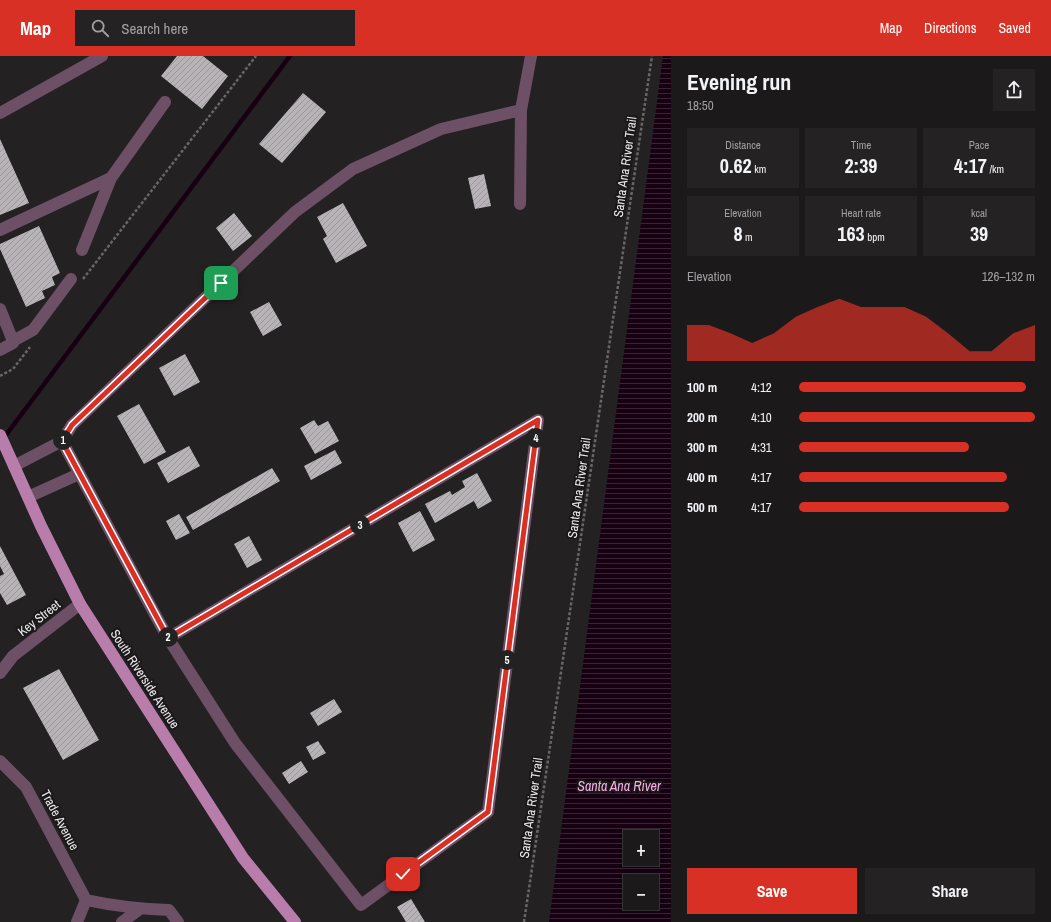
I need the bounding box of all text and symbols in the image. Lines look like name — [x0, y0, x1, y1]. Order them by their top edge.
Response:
search box — [75, 10, 355, 46]
text: Map — [20, 15, 51, 41]
icon: search — [89, 17, 111, 39]
text: Search here — [121, 18, 188, 39]
text: Map — [880, 19, 902, 37]
text: Directions — [924, 19, 976, 37]
text: Saved — [998, 19, 1031, 37]
text: Evening run — [687, 67, 791, 97]
button: share — [993, 69, 1035, 111]
text: 18:50 — [687, 97, 714, 114]
street label: Santa Ana River Trail — [610, 116, 640, 218]
text: Distance — [725, 138, 761, 152]
text: Time — [851, 138, 871, 152]
text: Pace — [969, 138, 989, 152]
text: 0.62 — [720, 152, 752, 179]
text: 2:39 — [845, 152, 877, 179]
text: 4:17 — [954, 152, 987, 179]
text: km — [752, 162, 766, 176]
text: /km — [987, 162, 1004, 176]
text: Elevation — [724, 206, 762, 220]
text: Heart rate — [841, 206, 881, 220]
text: kcal — [971, 206, 987, 220]
text: 8 — [733, 220, 743, 247]
text: 163 — [837, 220, 865, 247]
text: 39 — [970, 220, 988, 247]
text: m — [743, 230, 753, 244]
text: bpm — [865, 230, 885, 244]
pin — [204, 266, 238, 300]
text: Elevation — [687, 268, 731, 285]
text: 126–132 m — [982, 268, 1035, 285]
icon: arrive — [210, 272, 232, 294]
text: 100 m — [687, 379, 717, 396]
text: 4:12 — [751, 379, 772, 396]
text: 200 m — [687, 409, 717, 426]
text: 4:10 — [751, 409, 772, 426]
pin: 4 — [526, 428, 546, 448]
pin: 1 — [53, 430, 73, 450]
text: 4 — [533, 431, 539, 445]
text: 1 — [60, 433, 66, 447]
street label: Santa Ana River Trail — [564, 437, 594, 539]
text: 300 m — [687, 439, 717, 456]
text: 4:31 — [751, 439, 772, 456]
text: 400 m — [687, 469, 717, 486]
text: 4:17 — [751, 469, 772, 486]
text: 500 m — [687, 499, 717, 516]
text: 4:17 — [751, 499, 772, 516]
pin: 3 — [350, 515, 370, 535]
text: 3 — [357, 518, 363, 532]
street label: Key Street — [14, 596, 64, 640]
street label: South Riverside Avenue — [107, 626, 183, 732]
pin: 2 — [158, 627, 178, 647]
text: 2 — [165, 630, 171, 644]
pin: 5 — [497, 650, 517, 670]
text: 5 — [504, 653, 510, 667]
street label: Santa Ana River Trail — [516, 757, 546, 859]
water label: Santa Ana River — [577, 777, 662, 795]
street label: Trade Avenue — [37, 787, 83, 853]
map controls — [623, 830, 659, 910]
button: + — [623, 830, 659, 866]
pin — [386, 857, 420, 891]
icon: check — [392, 863, 414, 885]
button: Save — [687, 868, 857, 914]
button: Share — [865, 868, 1035, 914]
button: − — [623, 874, 659, 910]

